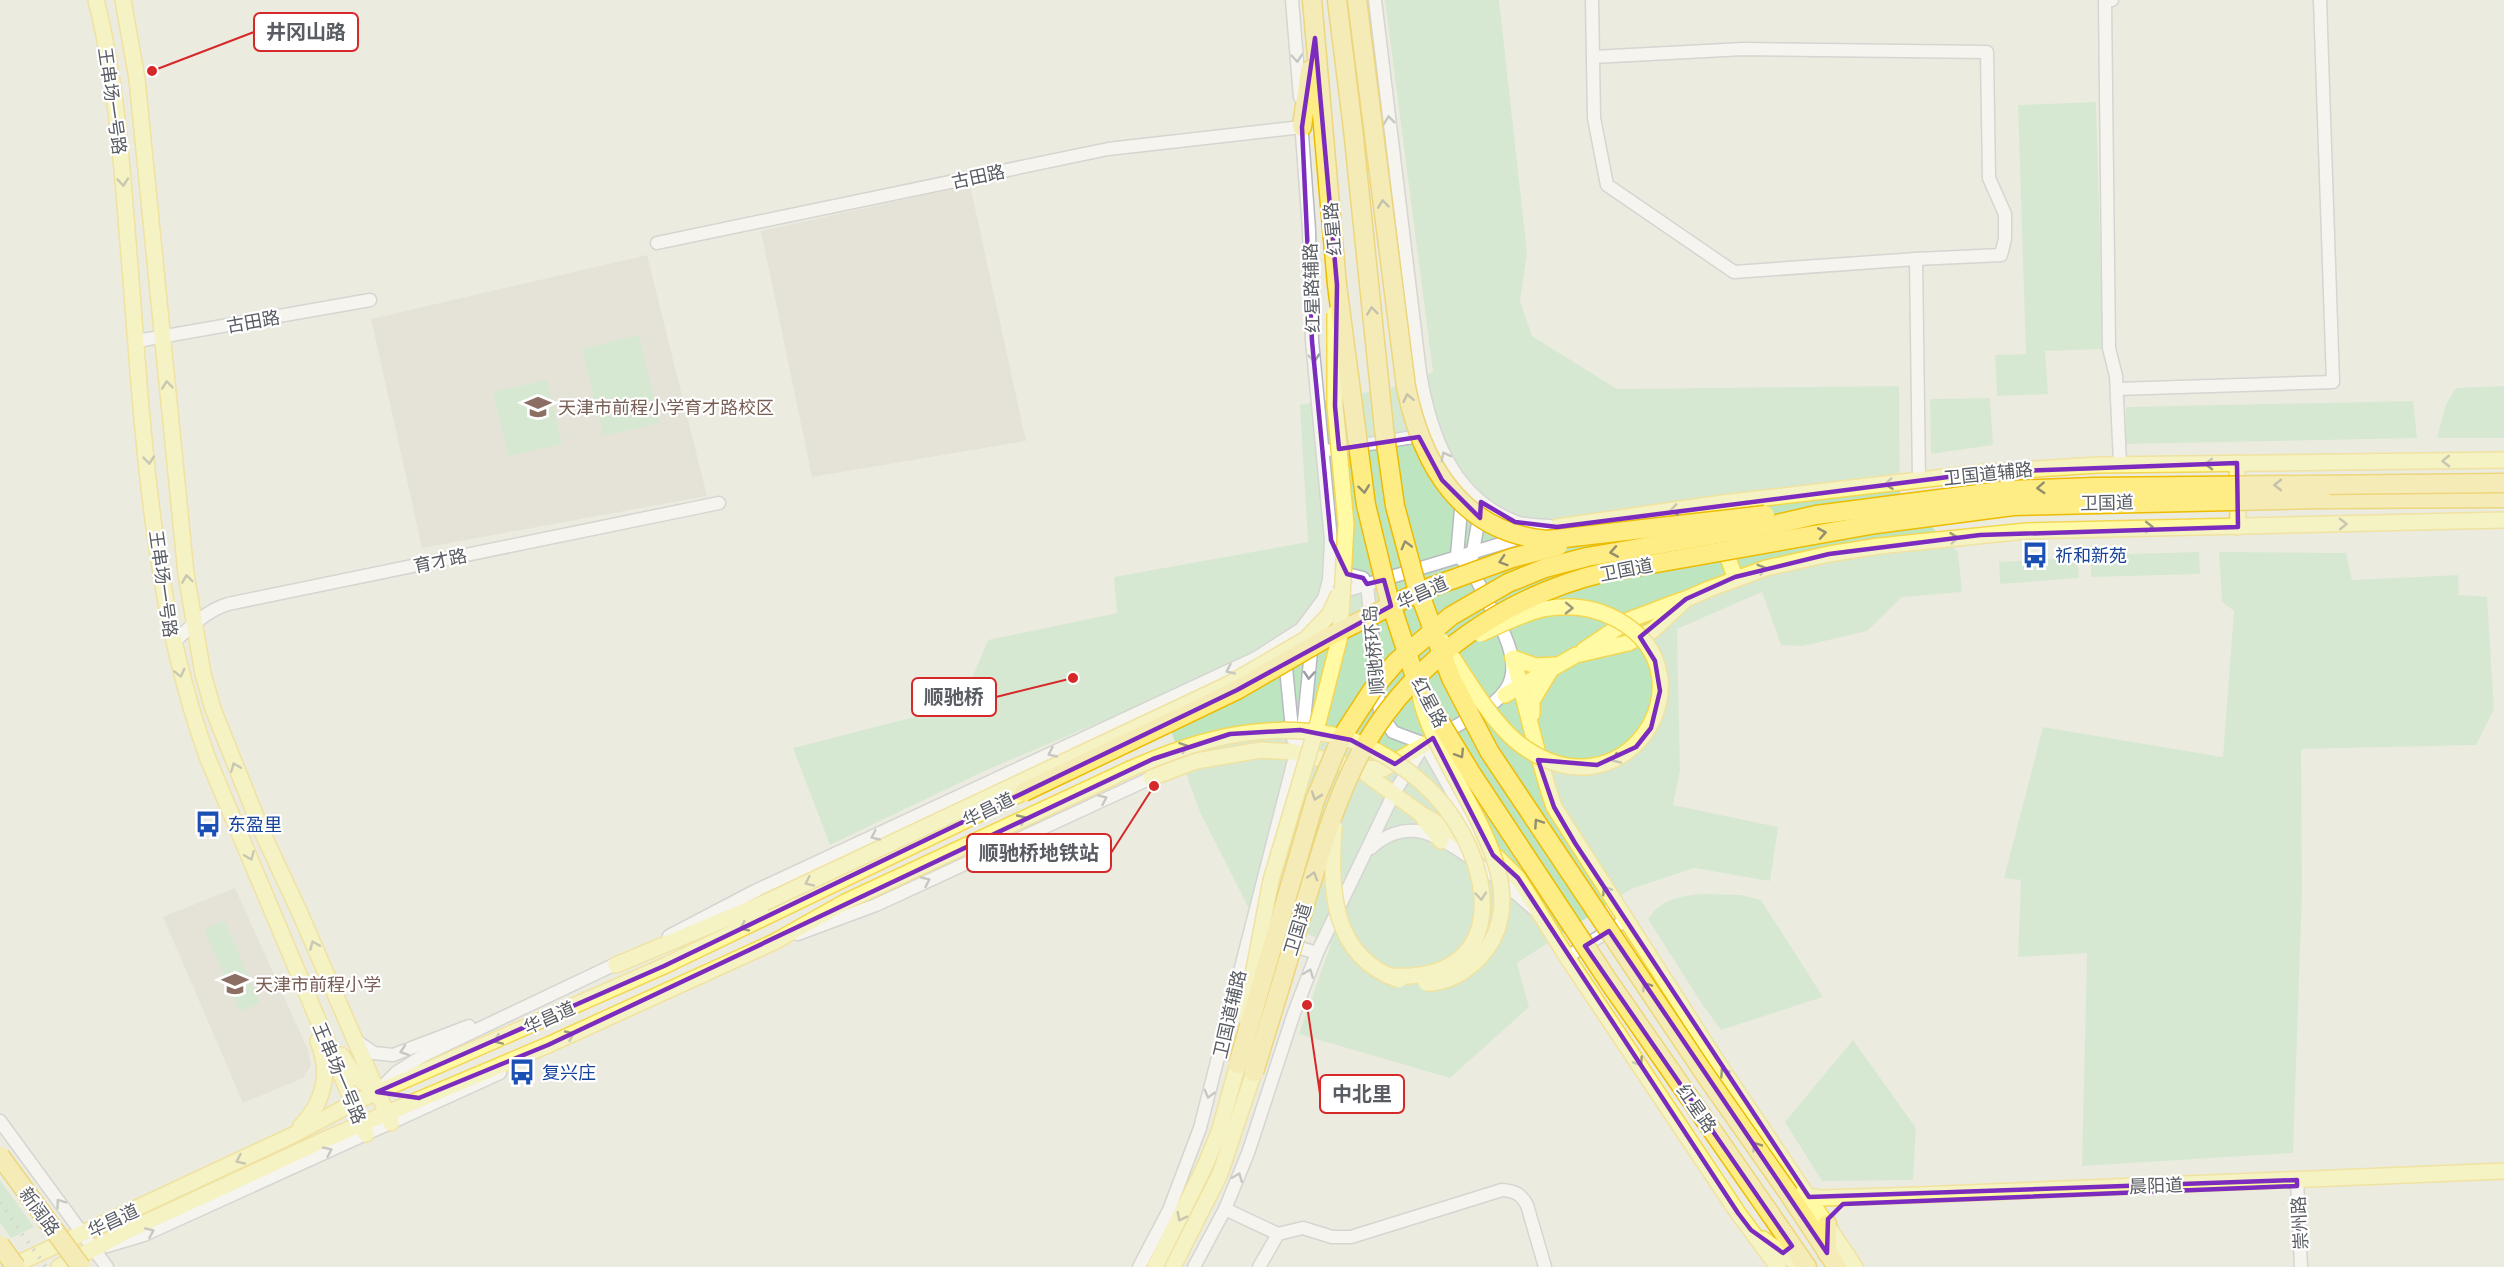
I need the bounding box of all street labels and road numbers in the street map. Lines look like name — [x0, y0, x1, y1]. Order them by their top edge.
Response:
street label: 王串场一号路 — [96, 46, 130, 156]
street label: 古田路 — [950, 161, 1006, 191]
street label: 红星路 — [1320, 201, 1344, 257]
street label: 红星路辅路 — [1299, 243, 1323, 333]
street label: 古田路 — [225, 306, 281, 336]
street label: 卫国道辅路 — [1942, 458, 2034, 488]
street label: 卫国道 — [2080, 492, 2134, 512]
street label: 王串场一号路 — [147, 529, 181, 639]
street label: 育才路 — [412, 545, 468, 575]
street label: 卫国道 — [1598, 554, 1654, 584]
street label: 华昌道 — [1393, 572, 1451, 612]
street label: 顺驰桥环岛 — [1359, 604, 1387, 696]
street label: 红星路 — [1408, 673, 1452, 731]
street label: 华昌道 — [959, 788, 1017, 830]
street label: 卫国道 — [1280, 900, 1314, 958]
street label: 卫国道辅路 — [1209, 968, 1249, 1060]
street label: 华昌道 — [520, 997, 578, 1037]
street label: 王串场一号路 — [310, 1019, 370, 1127]
street label: 红星路 — [1673, 1080, 1721, 1136]
street label: 晨阳道 — [2129, 1174, 2183, 1196]
street label: 新阔路 — [16, 1183, 64, 1239]
street label: 崇州路 — [2288, 1196, 2310, 1250]
street label: 华昌道 — [84, 1200, 142, 1240]

